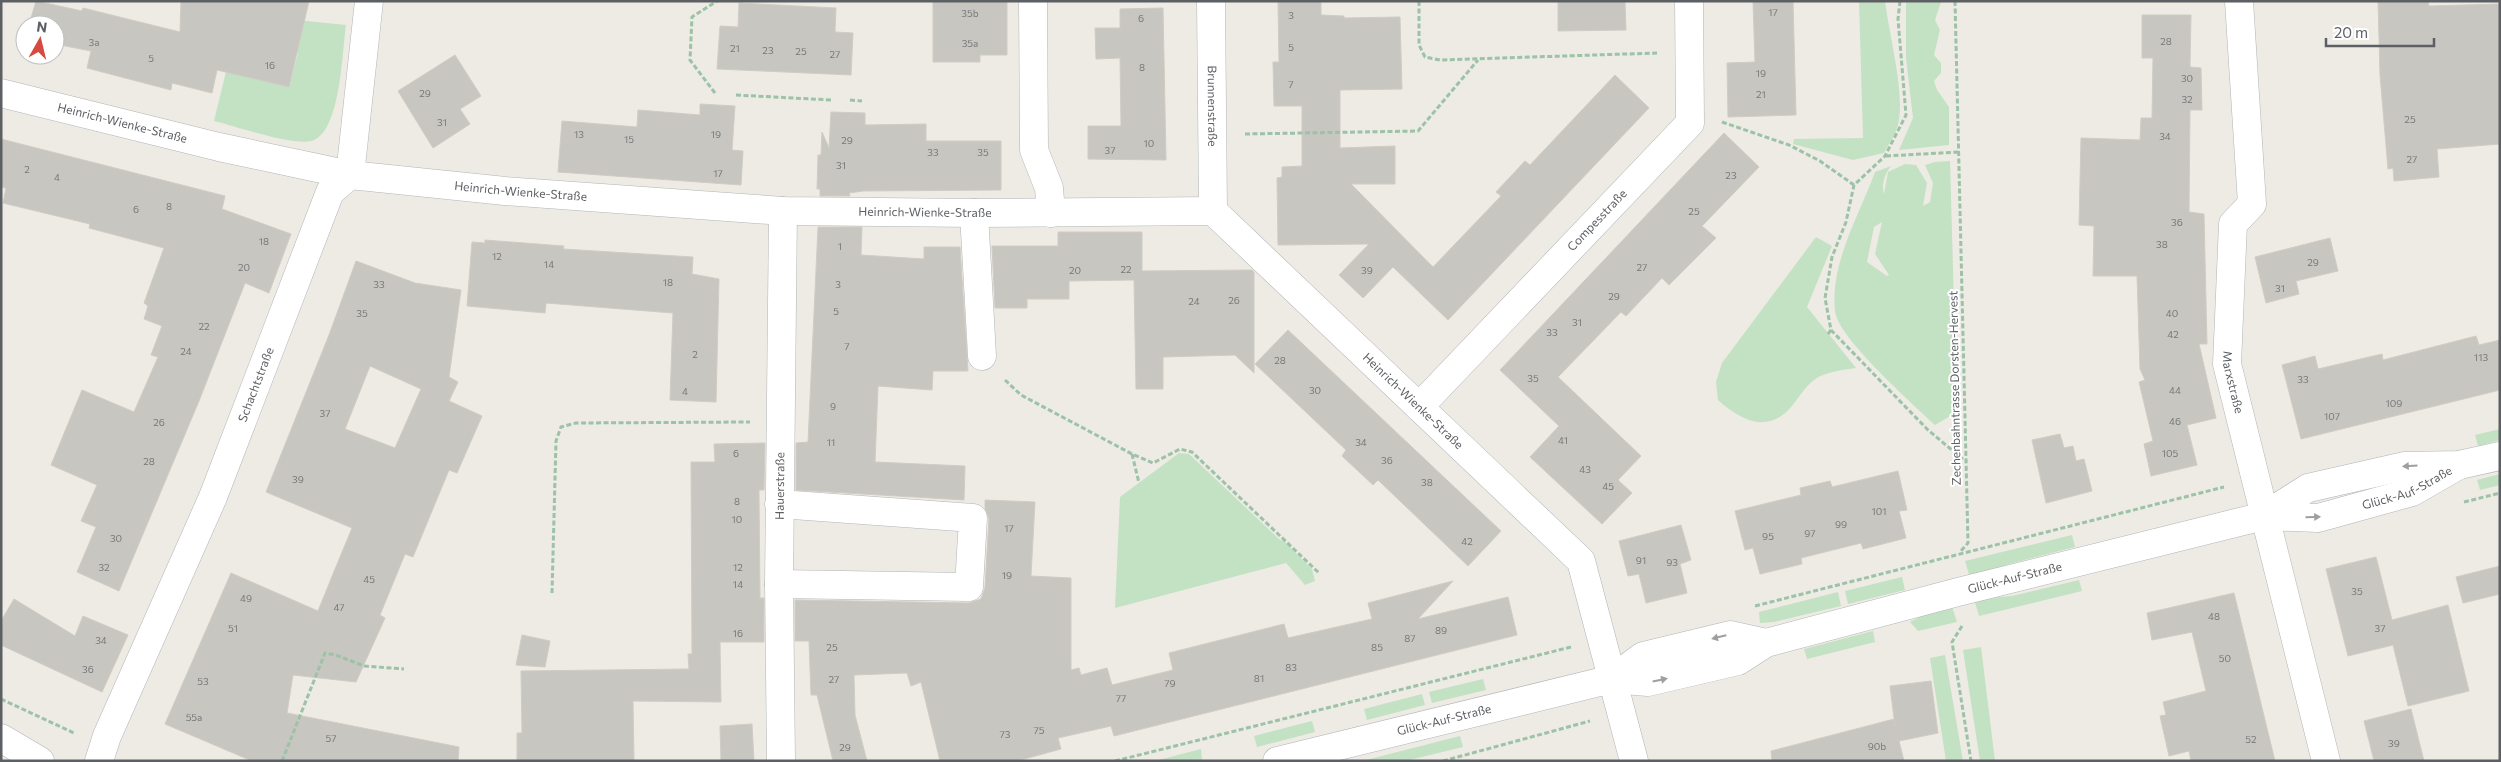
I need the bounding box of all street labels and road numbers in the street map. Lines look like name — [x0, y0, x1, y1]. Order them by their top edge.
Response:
street label: Brunnenstraße — [1206, 65, 1220, 147]
street label: Heinrich-Wienke-Straße — [56, 99, 189, 145]
street label: Heinrich-Wienke-Straße — [454, 178, 588, 203]
street label: Compesstraße — [1564, 186, 1629, 253]
street label: Heinrich-Wienke-Straße — [858, 204, 992, 219]
street label: Zechenbahntrasse Dorsten-Hervest — [1945, 290, 1963, 486]
street label: Schachtstraße — [234, 345, 276, 424]
street label: Heinrich-Wienke-Straße — [1361, 349, 1467, 451]
street label: Marxstraße — [2221, 351, 2247, 415]
street label: Hauerstraße — [772, 452, 786, 520]
street label: Glück-Auf-Straße — [2360, 463, 2454, 512]
street label: Glück-Auf-Straße — [1966, 558, 2063, 595]
street label: Glück-Auf-Straße — [1395, 701, 1492, 737]

